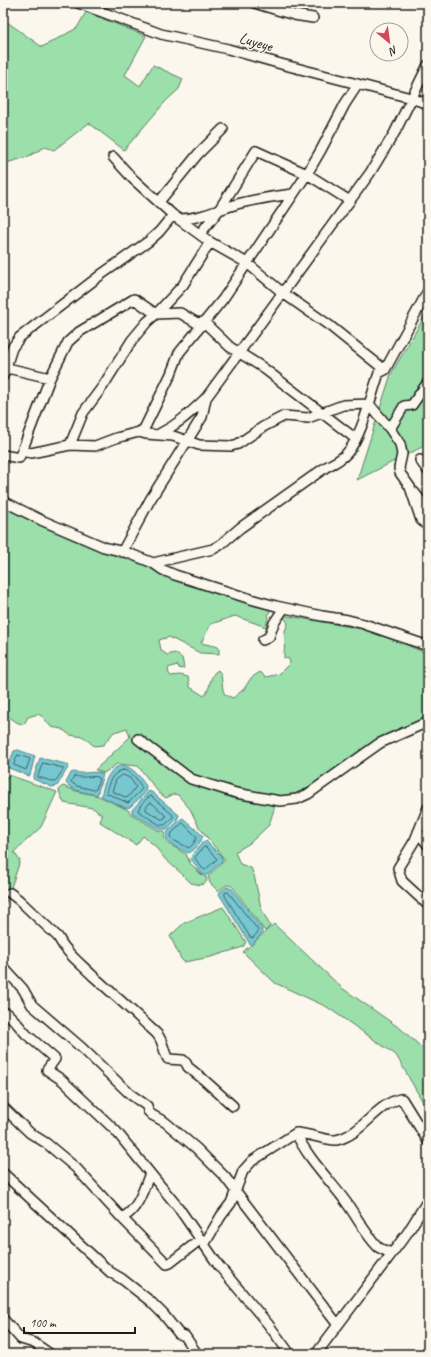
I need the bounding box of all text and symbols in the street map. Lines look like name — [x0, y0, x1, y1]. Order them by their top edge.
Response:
north arrow — [369, 22, 409, 62]
street label: Luyeye — [237, 28, 276, 57]
text: N — [386, 43, 400, 60]
scale bar — [24, 1309, 135, 1335]
text: 100 m — [30, 1315, 57, 1331]

